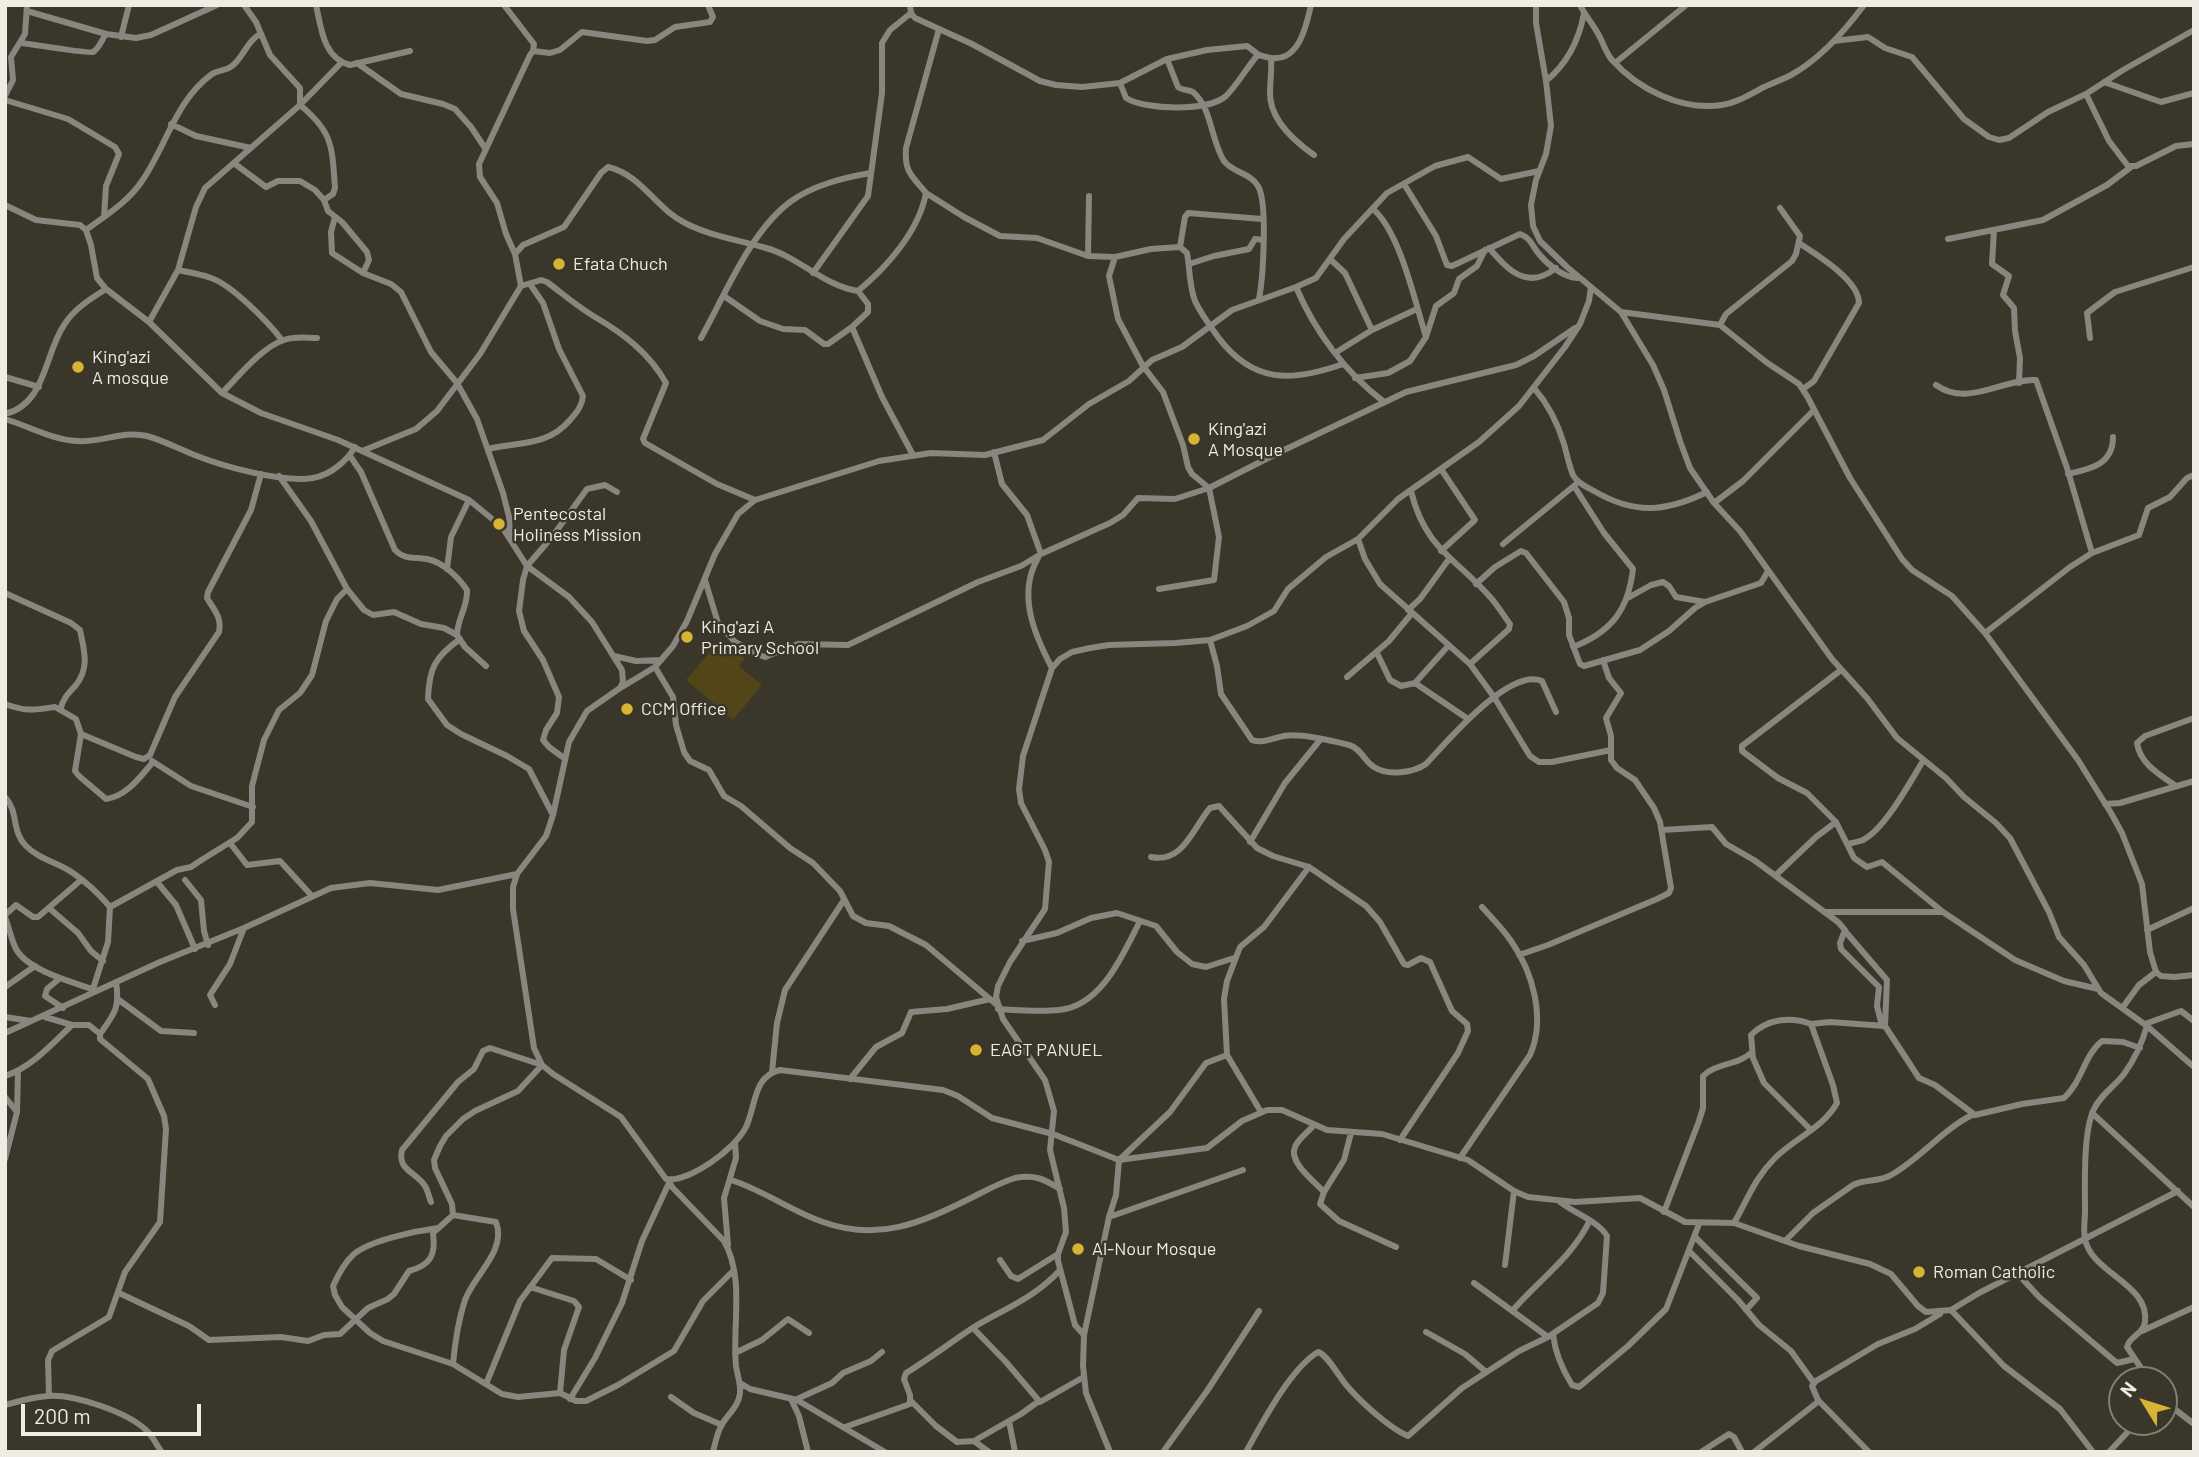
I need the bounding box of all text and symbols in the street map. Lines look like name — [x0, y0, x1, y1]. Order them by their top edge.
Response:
place label: Efata Chuch — [573, 253, 668, 275]
marker: Efata Chuch — [551, 256, 567, 272]
place label: King'azi A mosque — [92, 346, 169, 388]
marker: King'azi A mosque — [70, 359, 86, 375]
place label: King'azi A Mosque — [1208, 418, 1283, 460]
marker: King'azi A Mosque — [1186, 431, 1202, 447]
place label: Pentecostal Holiness Mission — [513, 503, 642, 546]
marker: Pentecostal Holiness Mission — [491, 516, 507, 532]
place label: King'azi A Primary School — [701, 616, 819, 658]
marker: King'azi A Primary School — [679, 629, 695, 645]
place label: CCM Office — [641, 698, 726, 720]
marker: CCM Office — [619, 701, 635, 717]
place label: EAGT PANUEL — [990, 1039, 1102, 1061]
marker: EAGT PANUEL — [968, 1042, 984, 1058]
place label: Al-Nour Mosque — [1092, 1238, 1216, 1260]
marker: Al-Nour Mosque — [1070, 1241, 1086, 1257]
place label: Roman Catholic — [1933, 1261, 2055, 1283]
marker: Roman Catholic — [1911, 1264, 1927, 1280]
north arrow — [2108, 1366, 2178, 1436]
text: N — [2115, 1377, 2141, 1401]
scale bar — [24, 1390, 205, 1434]
text: 200 m — [34, 1403, 91, 1428]

